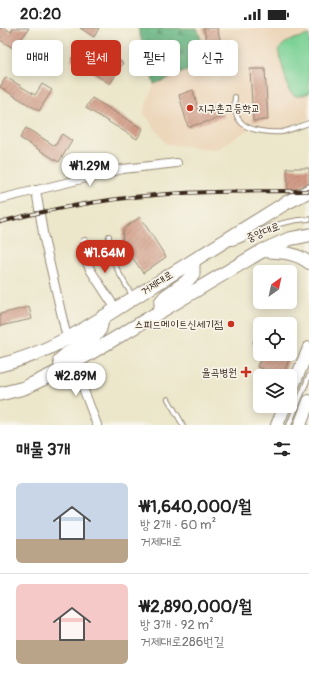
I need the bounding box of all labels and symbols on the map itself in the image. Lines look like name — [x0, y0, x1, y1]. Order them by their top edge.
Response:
place label: 지구촌고등학교 — [198, 102, 260, 115]
marker: 지구촌고등학교 — [185, 103, 195, 113]
pin: ₩1.29M — [57, 153, 123, 187]
street label: 중앙대로 — [244, 219, 282, 245]
pin: ₩1.64M — [72, 240, 138, 274]
north arrow — [253, 265, 297, 309]
street label: 거제대로 — [139, 268, 176, 298]
place label: 스피드메이트신세기점 — [134, 318, 223, 331]
marker: 스피드메이트신세기점 — [226, 319, 236, 329]
pin: ₩2.89M — [43, 363, 109, 397]
place label: 율곡병원 — [202, 366, 237, 379]
marker: 율곡병원 — [240, 366, 252, 378]

